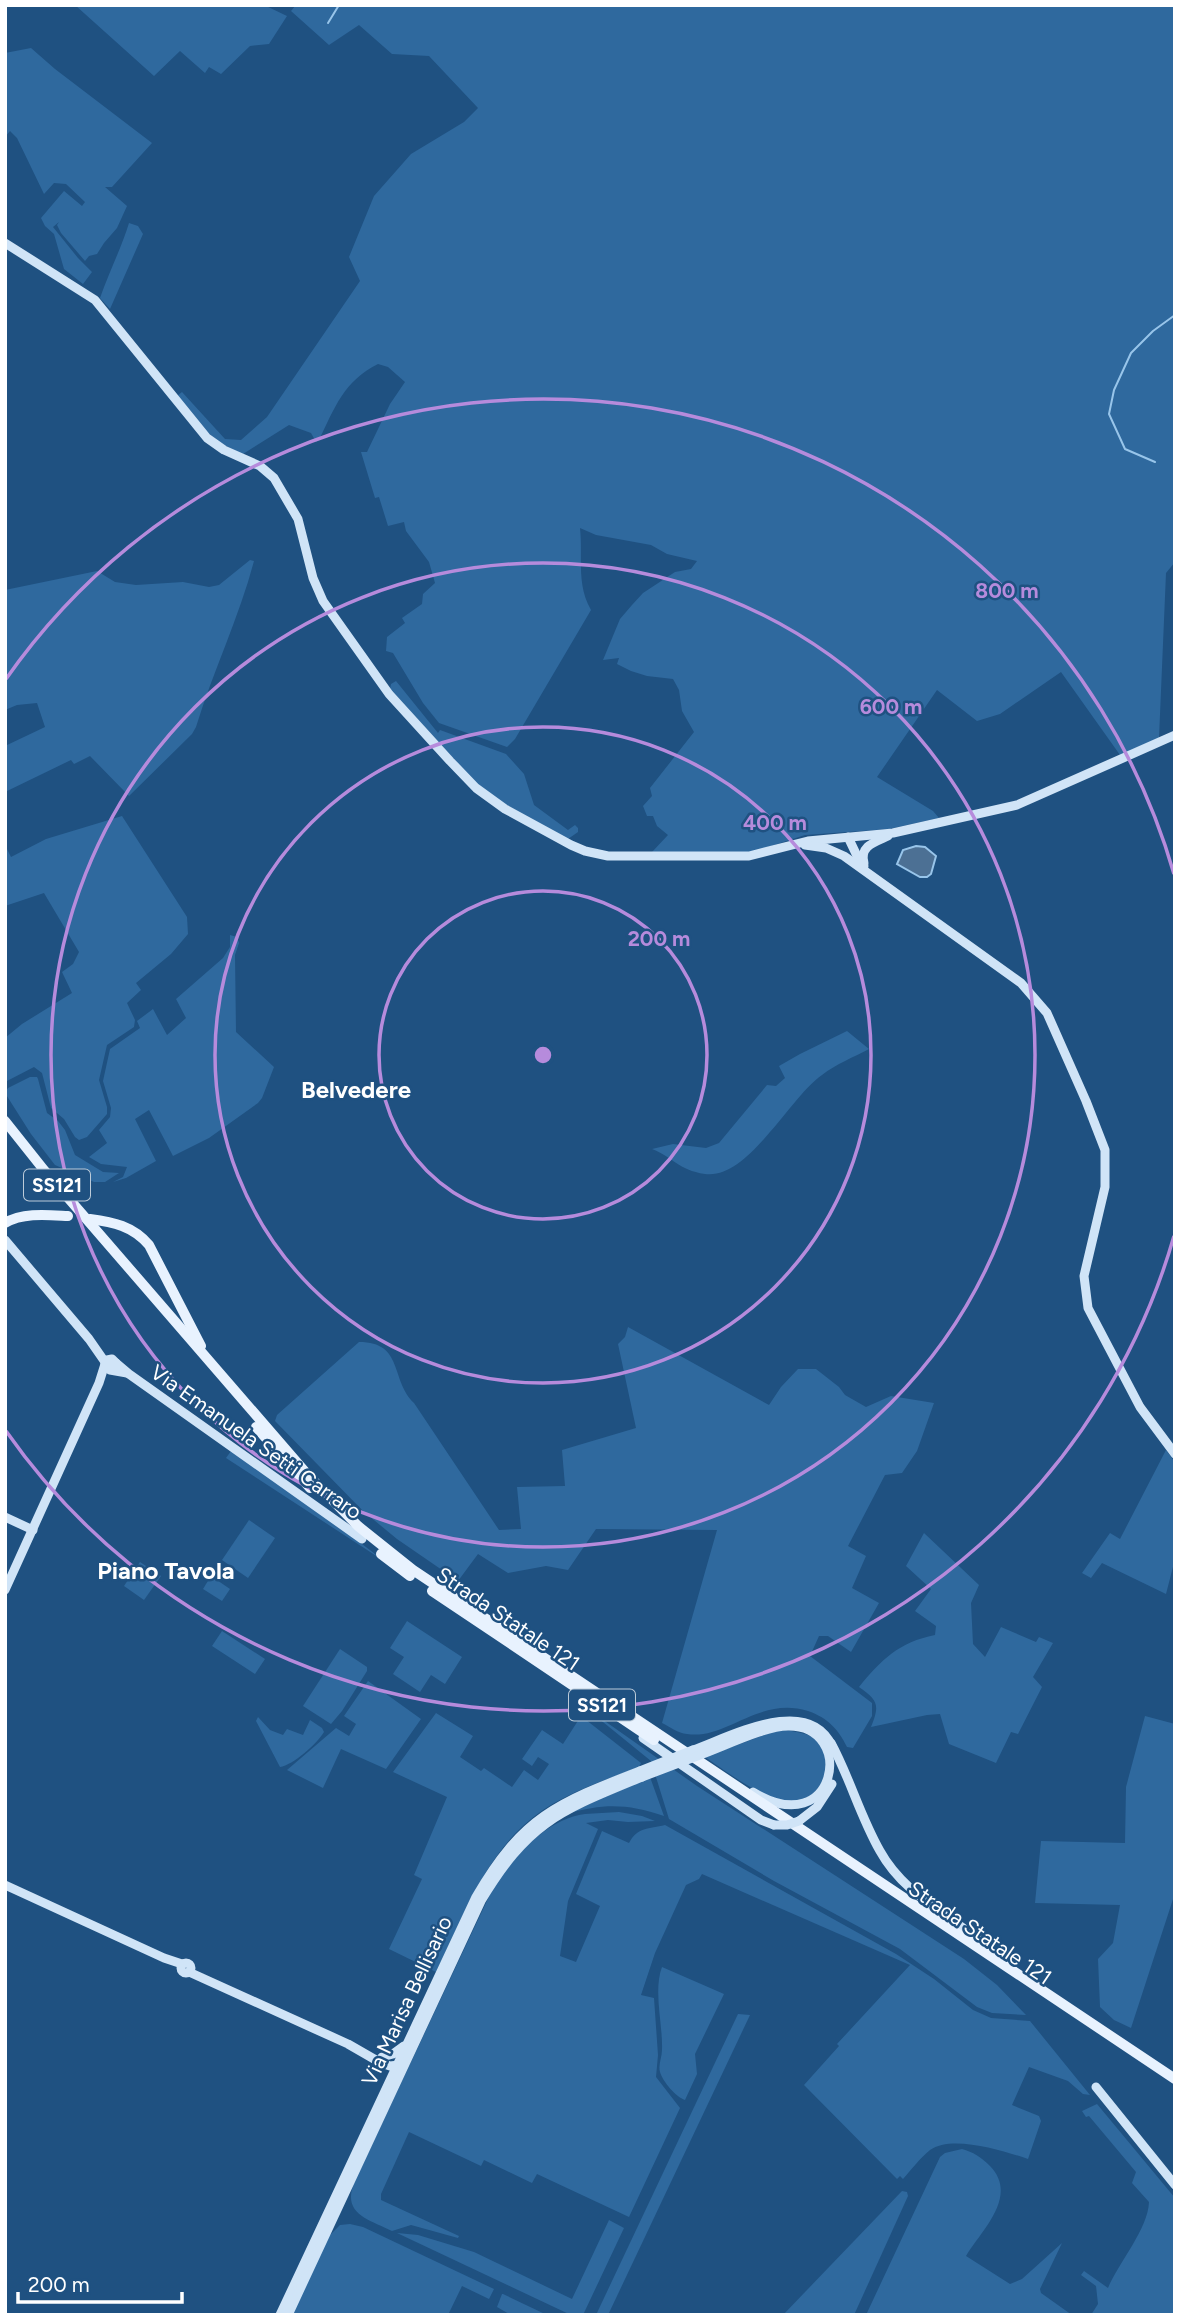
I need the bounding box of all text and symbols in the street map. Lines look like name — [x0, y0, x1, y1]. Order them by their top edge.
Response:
text: 800 m — [975, 578, 1039, 603]
text: 600 m — [860, 694, 922, 719]
text: 400 m — [743, 810, 807, 835]
text: 200 m — [628, 926, 690, 951]
centre of rings — [531, 1043, 555, 1067]
district label: Belvedere — [301, 1075, 411, 1104]
road number: SS121 — [24, 1170, 90, 1200]
street label: Via Emanuela Setti Carraro — [146, 1359, 367, 1524]
district label: Piano Tavola — [97, 1556, 235, 1585]
street label: Strada Statale 121 — [432, 1561, 585, 1676]
road number: SS121 — [569, 1690, 635, 1721]
street label: Strada Statale 121 — [904, 1875, 1057, 1990]
street label: Via Marisa Bellisario — [356, 1912, 457, 2090]
scale bar — [18, 2260, 182, 2304]
text: 200 m — [28, 2272, 90, 2297]

